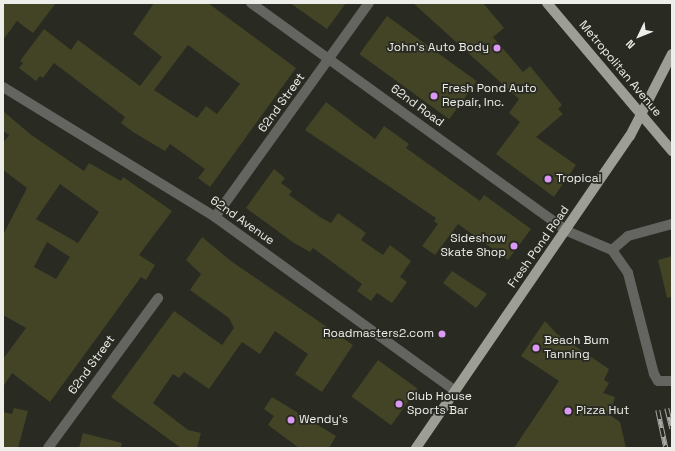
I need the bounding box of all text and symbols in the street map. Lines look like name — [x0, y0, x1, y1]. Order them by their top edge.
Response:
north arrow — [619, 16, 659, 56]
street label: Metropolitan Avenue — [576, 18, 664, 120]
text: N — [623, 37, 638, 52]
place label: John's Auto Body — [387, 41, 489, 55]
marker: John's Auto Body — [492, 43, 502, 53]
street label: 62nd Street — [256, 71, 308, 135]
street label: 62nd Road — [388, 82, 446, 130]
place label: Fresh Pond Auto Repair, Inc. — [442, 82, 537, 110]
marker: Fresh Pond Auto Repair, Inc. — [429, 91, 439, 101]
place label: Tropical — [556, 172, 602, 186]
marker: Tropical — [543, 174, 553, 184]
street label: 62nd Avenue — [207, 194, 277, 248]
street label: Fresh Pond Road — [505, 203, 573, 291]
place label: Sideshow Skate Shop — [440, 232, 506, 260]
marker: Sideshow Skate Shop — [509, 241, 519, 251]
place label: Roadmasters2.com — [323, 327, 434, 341]
marker: Roadmasters2.com — [437, 329, 447, 339]
street label: 62nd Street — [66, 333, 118, 397]
place label: Beach Bum Tanning — [544, 334, 609, 362]
marker: Beach Bum Tanning — [531, 343, 541, 353]
place label: Club House Sports Bar — [407, 390, 472, 418]
marker: Club House Sports Bar — [394, 399, 404, 409]
place label: Pizza Hut — [576, 404, 629, 418]
marker: Pizza Hut — [563, 406, 573, 416]
place label: Wendy's — [299, 413, 348, 427]
marker: Wendy's — [286, 415, 296, 425]

